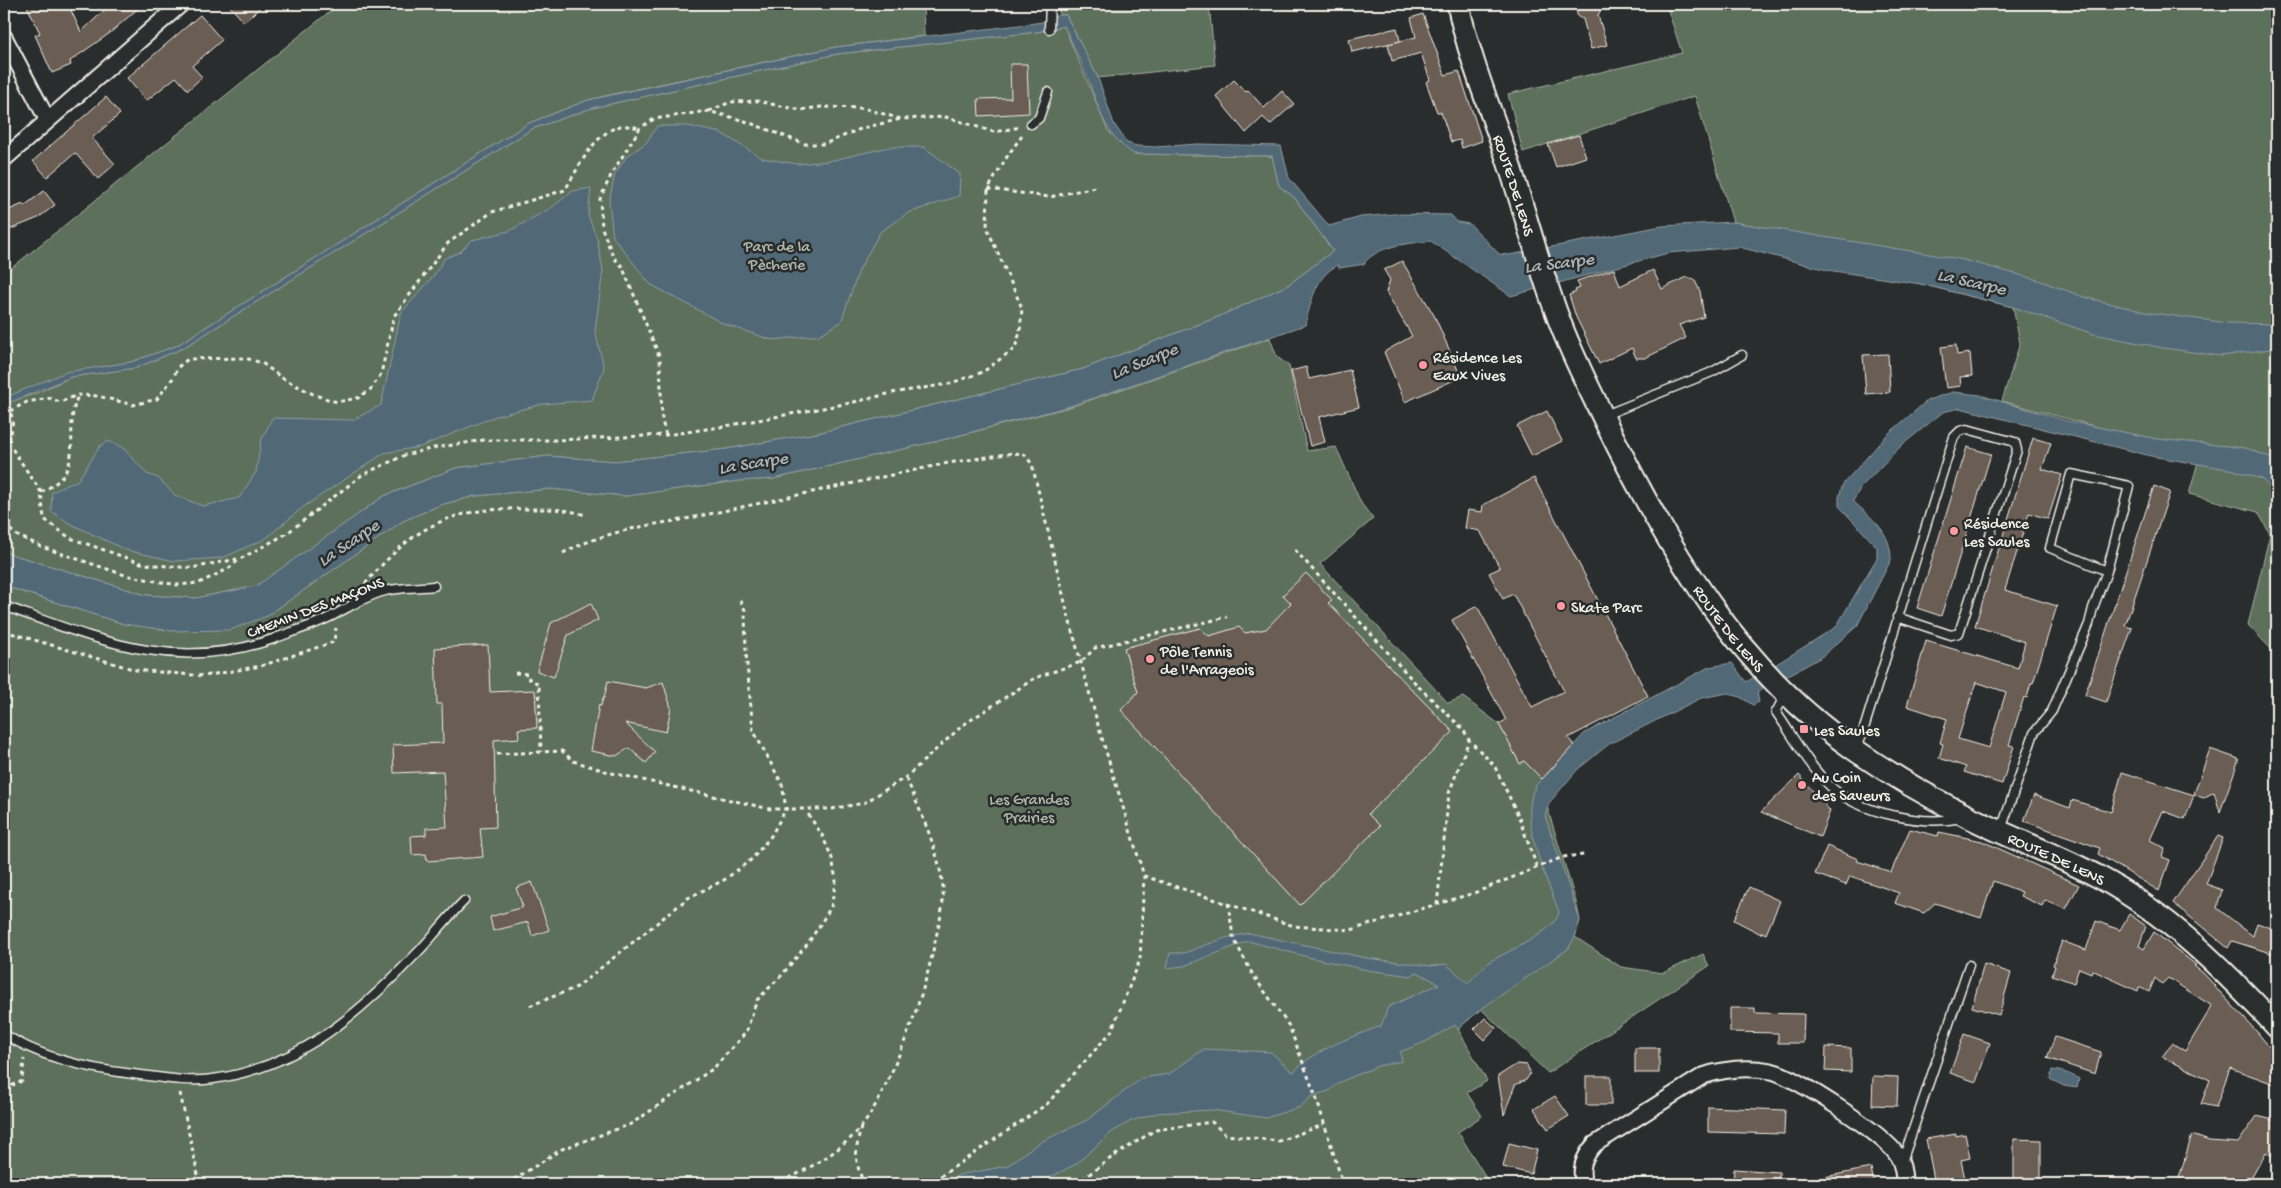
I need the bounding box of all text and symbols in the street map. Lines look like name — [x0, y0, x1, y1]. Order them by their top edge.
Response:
street label: ROUTE DE LENS — [1487, 133, 1537, 239]
park label: Parc de la Pècherie — [743, 239, 811, 276]
water label: La Scarpe — [1523, 250, 1596, 279]
water label: La Scarpe — [1935, 265, 2009, 302]
water label: La Scarpe — [1109, 339, 1182, 385]
place label: Résidence Les Eaux Vives — [1433, 350, 1523, 387]
marker: Résidence Les Eaux Vives — [1417, 359, 1429, 371]
water label: La Scarpe — [717, 449, 790, 480]
water label: La Scarpe — [315, 515, 385, 572]
place label: Résidence Les Saules — [1964, 516, 2030, 553]
marker: Résidence Les Saules — [1948, 525, 1960, 537]
street label: CHEMIN DES MAÇONS — [245, 574, 388, 644]
street label: ROUTE DE LENS — [1687, 583, 1767, 678]
marker: Skate Parc — [1555, 600, 1567, 612]
place label: Skate Parc — [1571, 600, 1642, 619]
place label: Pôle Tennis de l'Arrageois — [1159, 644, 1255, 681]
marker: Pôle Tennis de l'Arrageois — [1144, 653, 1156, 665]
marker: Les Saules — [1798, 723, 1810, 735]
place label: Les Saules — [1814, 723, 1880, 742]
place label: Au Coin des Saveurs — [1812, 770, 1891, 807]
marker: Au Coin des Saveurs — [1796, 779, 1808, 791]
park label: Les Grandes Prairies — [989, 792, 1070, 829]
street label: ROUTE DE LENS — [2004, 830, 2108, 892]

